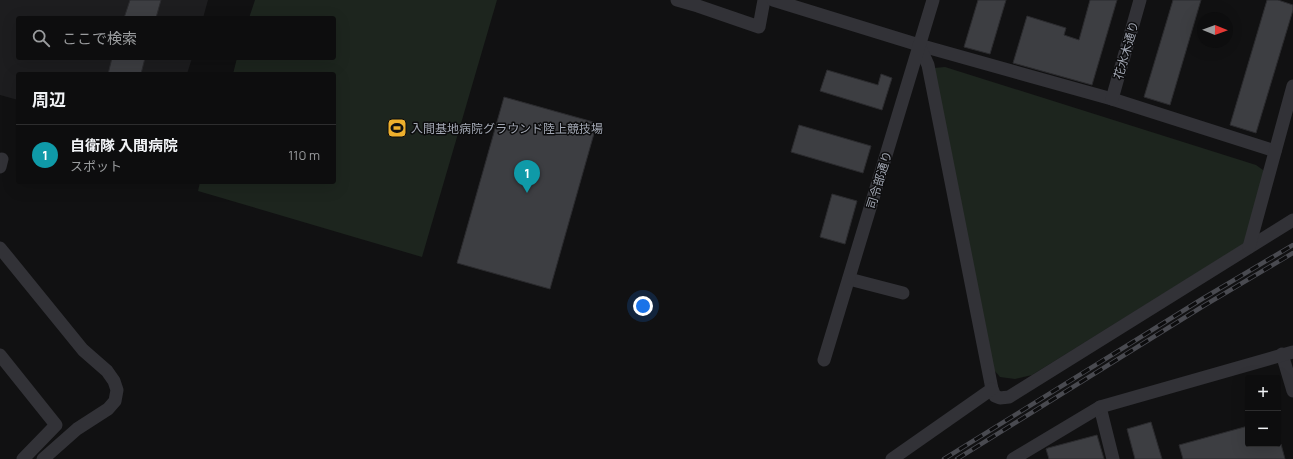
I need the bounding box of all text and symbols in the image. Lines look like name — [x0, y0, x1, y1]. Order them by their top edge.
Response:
north arrow — [1197, 12, 1233, 48]
search box — [16, 16, 336, 60]
street label: 花水木通り — [1110, 19, 1142, 81]
icon: search — [30, 27, 52, 49]
text: ここで検索 — [62, 28, 137, 49]
text: 周辺 — [32, 88, 66, 111]
sports icon: 入間基地病院グラウンド陸上競技場 — [386, 117, 408, 139]
place label: 入間基地病院グラウンド陸上競技場 — [411, 120, 603, 137]
text: 自衛隊 入間病院 — [70, 135, 178, 156]
text: 1 — [42, 146, 48, 164]
text: 110 m — [288, 146, 320, 164]
street label: 司令部通り — [862, 149, 896, 211]
text: スポット — [70, 157, 122, 175]
pin: 1 — [514, 160, 540, 193]
your location — [633, 296, 653, 316]
map controls — [1245, 375, 1281, 447]
button: + — [1245, 375, 1281, 411]
button: − — [1245, 411, 1281, 447]

